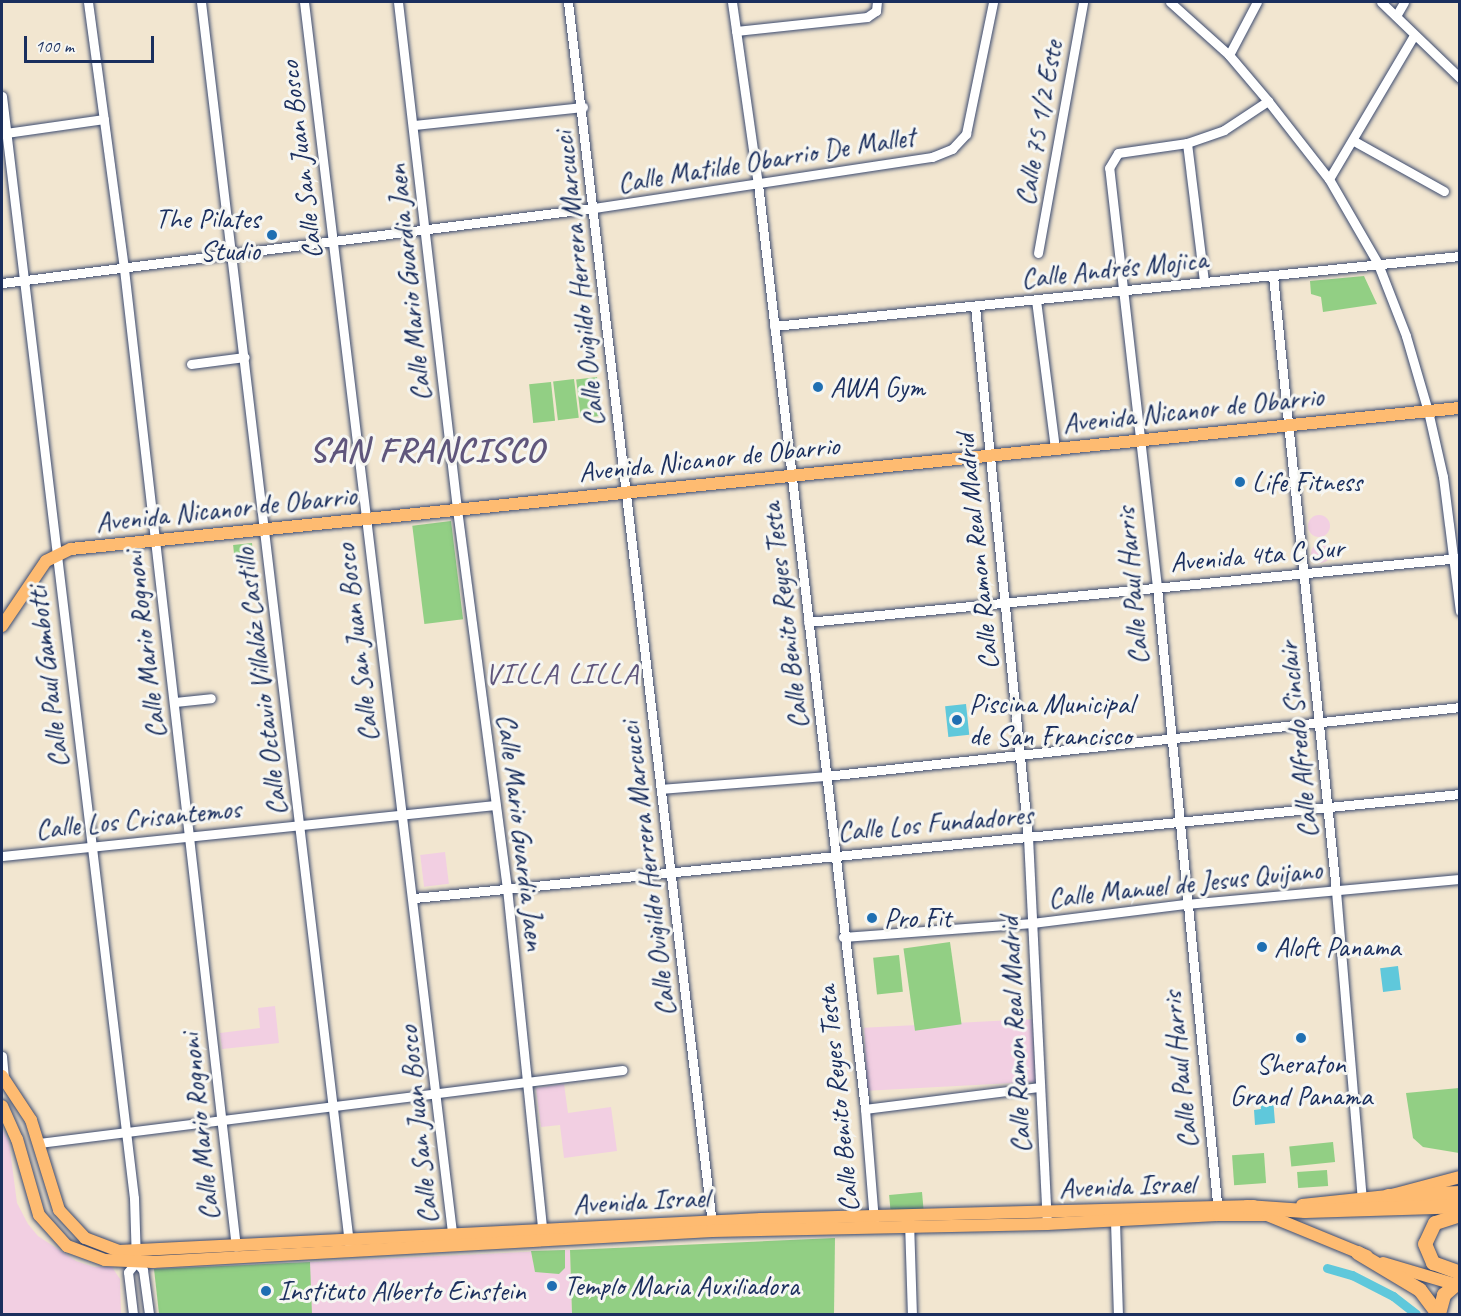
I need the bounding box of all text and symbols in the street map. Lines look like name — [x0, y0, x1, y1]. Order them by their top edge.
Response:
scale bar — [27, 24, 158, 62]
text: 100 m — [35, 35, 74, 57]
street label: Calle 75 1/2 Este — [1008, 38, 1070, 208]
street label: Calle San Juan Bosco — [272, 59, 330, 261]
street label: Calle Matilde Obarrio De Mallet — [614, 120, 918, 200]
street label: Calle Ovigildo Herrera Marcucci — [547, 129, 611, 429]
street label: Calle Mario Guardia Jaen — [380, 163, 438, 403]
place label: The Pilates Studio — [155, 202, 260, 268]
marker: The Pilates Studio — [265, 228, 279, 242]
street label: Calle Andrés Mojica — [1020, 243, 1208, 295]
place label: AWA Gym — [830, 370, 925, 404]
marker: AWA Gym — [811, 380, 825, 394]
street label: Avenida Nicanor de Obarrio — [1061, 380, 1325, 440]
street label: Avenida Nicanor de Obarrio — [577, 429, 841, 489]
district label: SAN FRANCISCO — [312, 430, 542, 470]
street label: Calle Ramon Real Madrid — [948, 431, 1006, 673]
place label: Life Fitness — [1252, 465, 1362, 499]
marker: Life Fitness — [1233, 475, 1247, 489]
street label: Avenida Nicanor de Obarrio — [94, 479, 358, 539]
street label: Calle Benito Reyes Testa — [755, 502, 815, 730]
street label: Calle Paul Harris — [1108, 505, 1156, 667]
street label: Avenida 4ta C Sur — [1169, 531, 1345, 579]
street label: Calle San Juan Bosco — [328, 542, 386, 744]
street label: Calle Octavio Villaláz Castillo — [228, 547, 294, 817]
street label: Calle Mario Rognoni — [117, 549, 173, 741]
street label: Calle Paul Gambotti — [20, 584, 76, 770]
street label: Calle Alfredo Sinclair — [1271, 640, 1325, 840]
district label: VILLA LILLA — [486, 655, 638, 691]
place label: Piscina Municipal de San Francisco — [969, 687, 1134, 753]
street label: Calle Mario Guardia Jaen — [490, 712, 552, 952]
marker: Piscina Municipal de San Francisco — [950, 713, 964, 727]
street label: Calle Ovigildo Herrera Marcucci — [613, 719, 683, 1019]
street label: Calle Los Crisantemos — [34, 792, 242, 846]
street label: Calle Los Fundadores — [836, 798, 1034, 848]
street label: Calle Manuel de Jesus Quijano — [1046, 853, 1324, 915]
place label: Pro Fit — [884, 901, 951, 935]
marker: Pro Fit — [865, 911, 879, 925]
street label: Calle Ramon Real Madrid — [992, 915, 1038, 1155]
place label: Aloft Panama — [1274, 930, 1402, 964]
marker: Aloft Panama — [1255, 940, 1269, 954]
street label: Calle Benito Reyes Testa — [809, 985, 867, 1213]
street label: Calle Paul Harris — [1155, 989, 1205, 1151]
street label: Calle San Juan Bosco — [391, 1025, 445, 1225]
street label: Calle Mario Rognoni — [173, 1031, 227, 1223]
marker: Sheraton Grand Panama — [1294, 1031, 1308, 1045]
place label: Sheraton Grand Panama — [1230, 1047, 1372, 1113]
street label: Avenida Israel — [1058, 1167, 1196, 1205]
street label: Avenida Israel — [572, 1181, 710, 1221]
place label: Templo Maria Auxiliadora — [564, 1269, 801, 1303]
place label: Instituto Alberto Einstein — [278, 1274, 526, 1308]
marker: Templo Maria Auxiliadora — [545, 1279, 559, 1293]
marker: Instituto Alberto Einstein — [259, 1284, 273, 1298]

